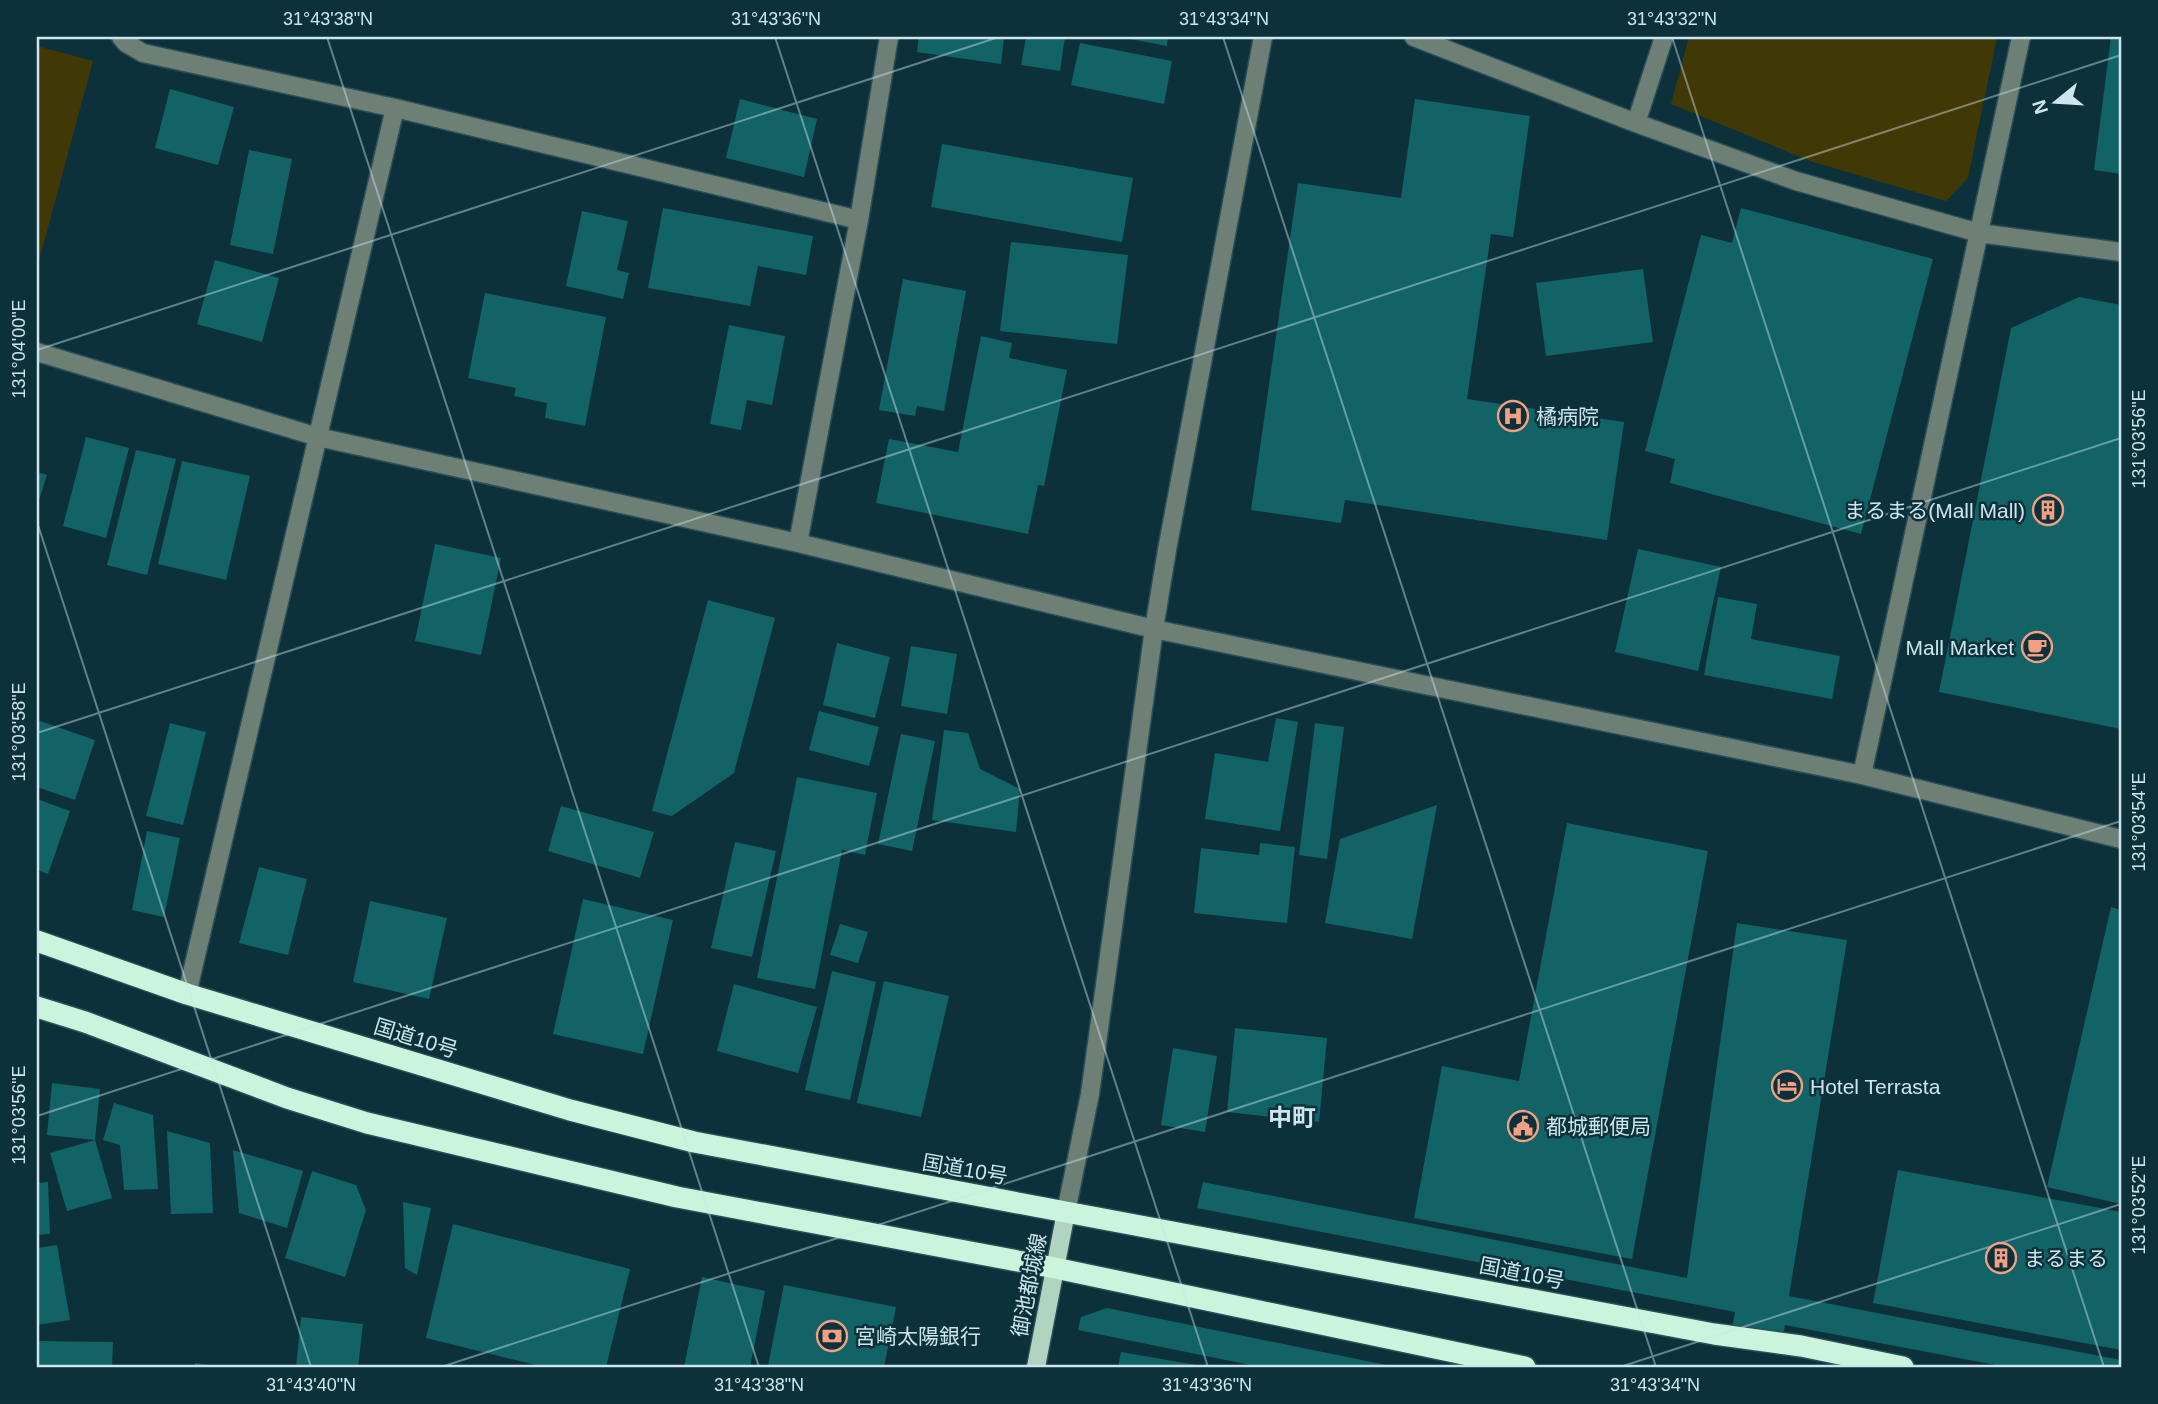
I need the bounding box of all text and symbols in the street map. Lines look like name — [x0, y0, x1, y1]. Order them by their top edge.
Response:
text: 31°43'38"N — [283, 9, 373, 29]
text: 31°43'36"N — [731, 9, 821, 29]
text: 31°43'34"N — [1179, 9, 1269, 29]
text: 31°43'32"N — [1627, 9, 1717, 29]
north arrow — [2022, 66, 2092, 136]
text: N — [2028, 97, 2052, 117]
text: 131°04'00"E — [9, 299, 29, 399]
text: 131°03'56"E — [2129, 389, 2149, 489]
hospital icon: 橘病院 — [1496, 399, 1530, 433]
place label: 橘病院 — [1536, 405, 1599, 428]
building icon: まるまる(Mall Mall) — [2031, 493, 2065, 527]
place label: まるまる(Mall Mall) — [1844, 499, 2025, 522]
cafe icon: Mall Market — [2020, 630, 2054, 664]
place label: Mall Market — [1905, 636, 2014, 659]
text: 131°03'58"E — [9, 682, 29, 782]
text: 131°03'54"E — [2129, 772, 2149, 872]
street label: 国道10号 — [371, 1014, 461, 1062]
text: 131°03'56"E — [9, 1065, 29, 1165]
hotel icon: Hotel Terrasta — [1770, 1069, 1804, 1103]
place label: Hotel Terrasta — [1810, 1075, 1941, 1098]
district label: 中町 — [1268, 1104, 1316, 1131]
public building icon: 都城郵便局 — [1506, 1109, 1540, 1143]
place label: 都城郵便局 — [1546, 1115, 1651, 1138]
street label: 国道10号 — [920, 1150, 1010, 1188]
text: 131°03'52"E — [2129, 1155, 2149, 1255]
street label: 御池都城線 — [1008, 1231, 1050, 1339]
building icon: まるまる — [1984, 1241, 2018, 1275]
place label: まるまる — [2024, 1247, 2108, 1270]
street label: 国道10号 — [1477, 1253, 1567, 1293]
bank icon: 宮崎太陽銀行 — [815, 1319, 849, 1353]
place label: 宮崎太陽銀行 — [855, 1325, 981, 1348]
text: 31°43'40"N — [266, 1375, 356, 1395]
text: 31°43'38"N — [714, 1375, 804, 1395]
text: 31°43'36"N — [1162, 1375, 1252, 1395]
text: 31°43'34"N — [1610, 1375, 1700, 1395]

